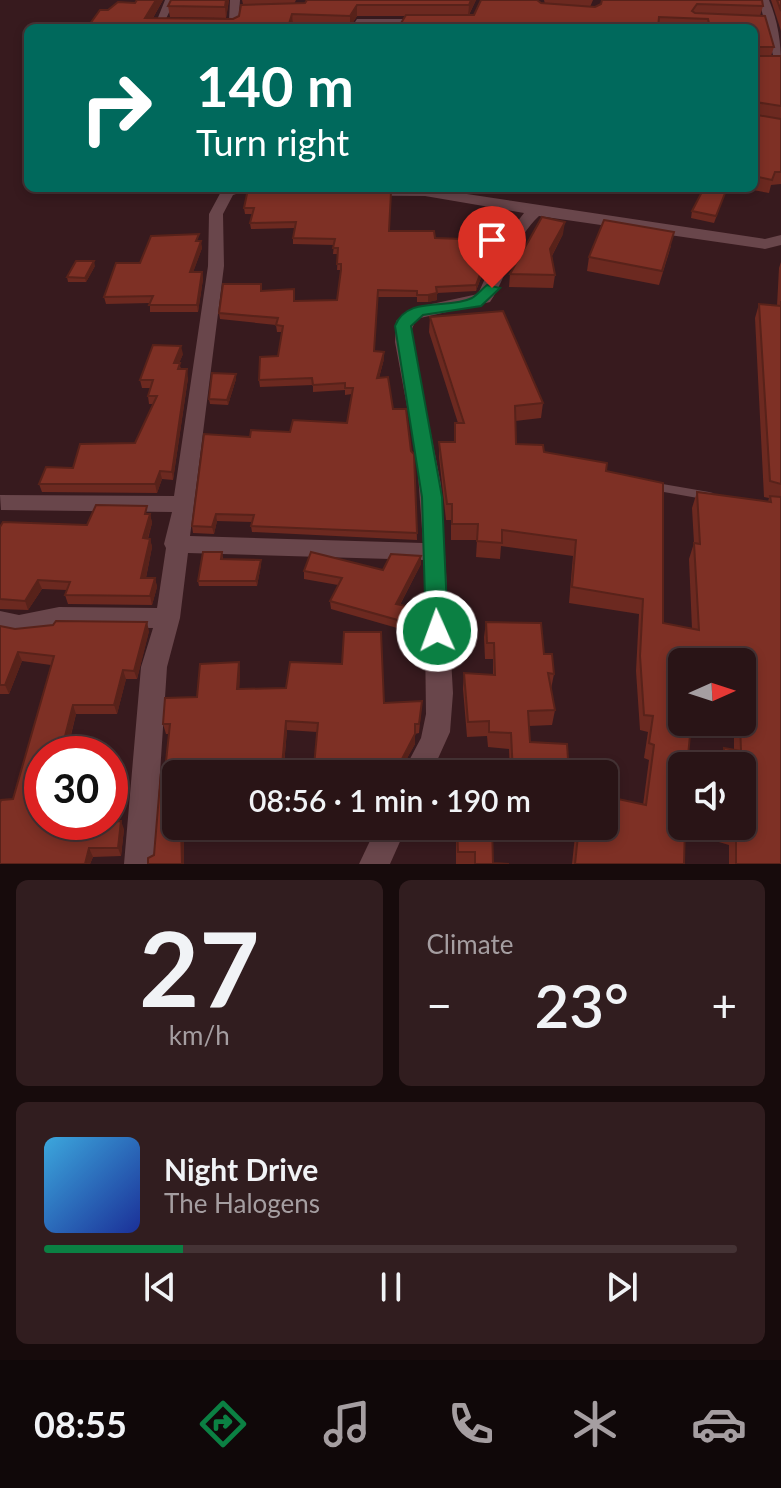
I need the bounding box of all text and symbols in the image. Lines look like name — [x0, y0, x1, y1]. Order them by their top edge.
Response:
text: 140 m — [196, 52, 354, 119]
icon: right — [64, 56, 168, 160]
text: Turn right — [196, 120, 349, 164]
pin — [458, 206, 526, 288]
icon: arrive — [470, 218, 514, 262]
position arrow — [395, 589, 479, 673]
north arrow — [668, 648, 756, 736]
map controls — [668, 648, 756, 840]
speed limit sign: 30 — [24, 736, 128, 840]
button: sound — [668, 752, 756, 840]
text: 08:56 · 1 min · 190 m — [249, 782, 531, 818]
text: 27 — [139, 904, 260, 1029]
text: Climate — [427, 928, 513, 960]
text: 23° — [535, 969, 629, 1041]
text: − — [427, 979, 452, 1031]
text: + — [711, 979, 737, 1031]
text: km/h — [169, 1019, 230, 1051]
text: Night Drive — [164, 1151, 318, 1187]
text: The Halogens — [164, 1187, 320, 1219]
icon: previous — [138, 1265, 182, 1309]
icon: pause — [369, 1265, 413, 1309]
icon: next — [600, 1265, 644, 1309]
icon: directions — [195, 1396, 251, 1452]
icon: music — [319, 1396, 375, 1452]
icon: phone — [443, 1396, 499, 1452]
icon: climate — [567, 1396, 623, 1452]
icon: car — [691, 1396, 747, 1452]
text: 08:55 — [34, 1402, 127, 1446]

